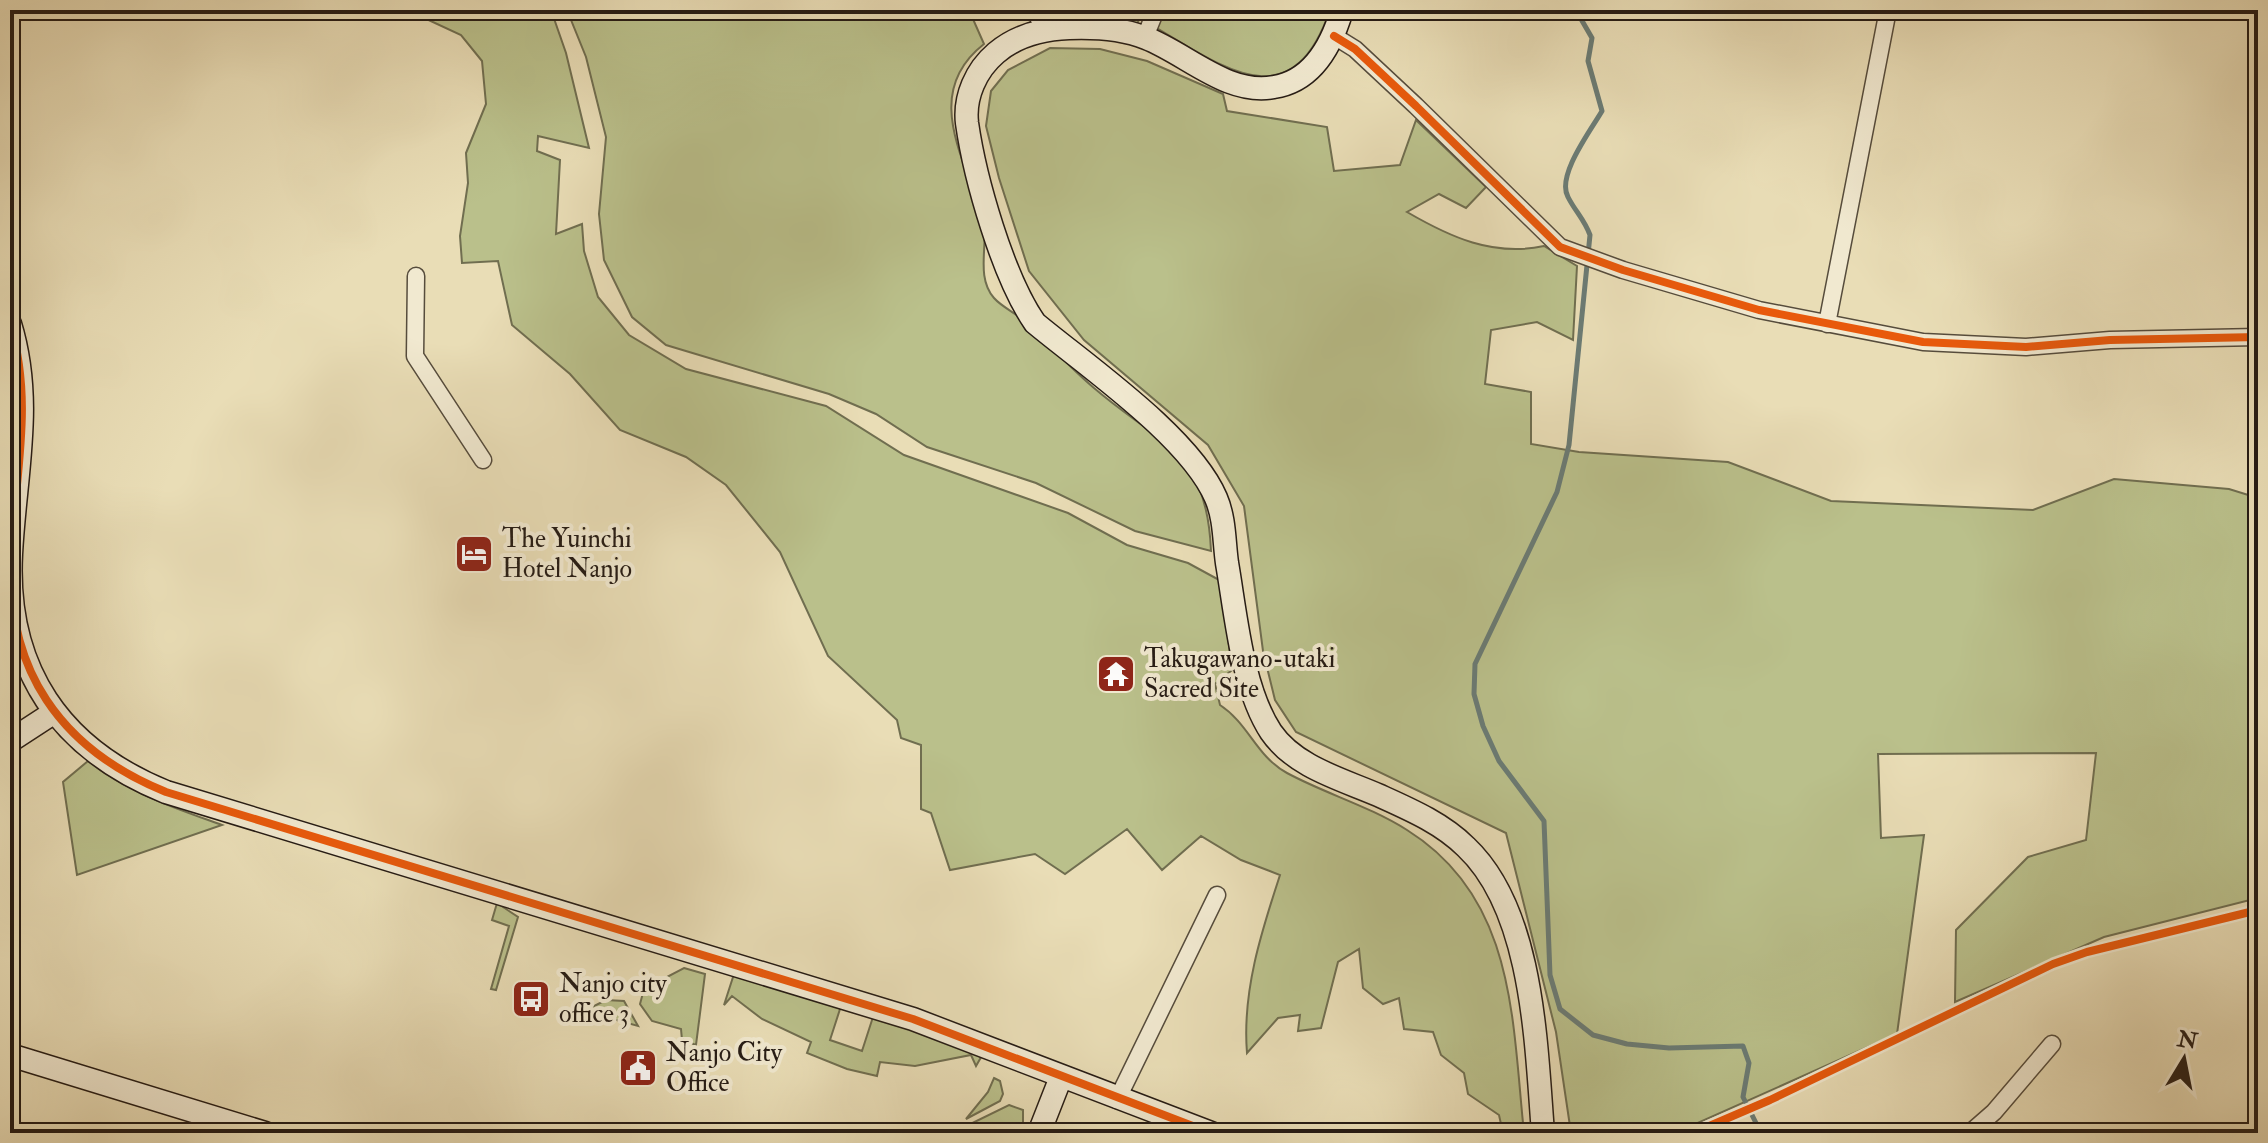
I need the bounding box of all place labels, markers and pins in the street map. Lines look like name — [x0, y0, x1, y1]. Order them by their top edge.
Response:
place label: The Yuinchi Hotel Nanjo — [502, 523, 632, 585]
hotel icon: The Yuinchi Hotel Nanjo — [453, 533, 495, 575]
place label: Takugawano-utaki Sacred Site — [1144, 643, 1335, 705]
temple icon: Takugawano-utaki Sacred Site — [1095, 653, 1137, 695]
place label: Nanjo city office 3 — [559, 968, 667, 1030]
bus stop icon: Nanjo city office 3 — [510, 978, 552, 1020]
place label: Nanjo City Office — [666, 1037, 783, 1099]
public building icon: Nanjo City Office — [617, 1047, 659, 1089]

